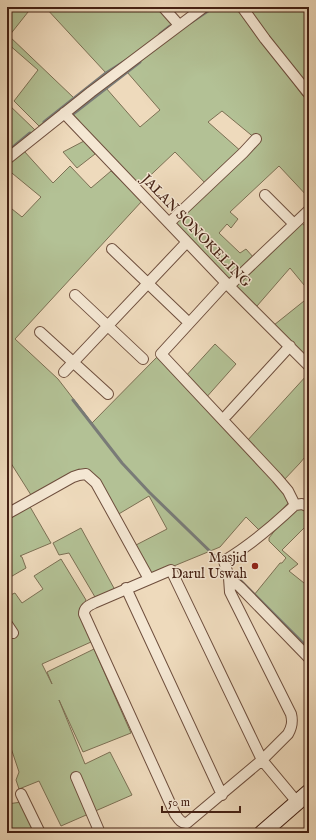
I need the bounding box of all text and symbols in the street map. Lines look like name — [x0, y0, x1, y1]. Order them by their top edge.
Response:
street label: JALAN SONOKELING — [136, 169, 255, 292]
place label: Masjid Darul Uswah — [171, 549, 248, 583]
marker: Masjid Darul Uswah — [250, 561, 260, 571]
scale bar — [162, 788, 240, 814]
text: 50 m — [168, 795, 190, 810]

